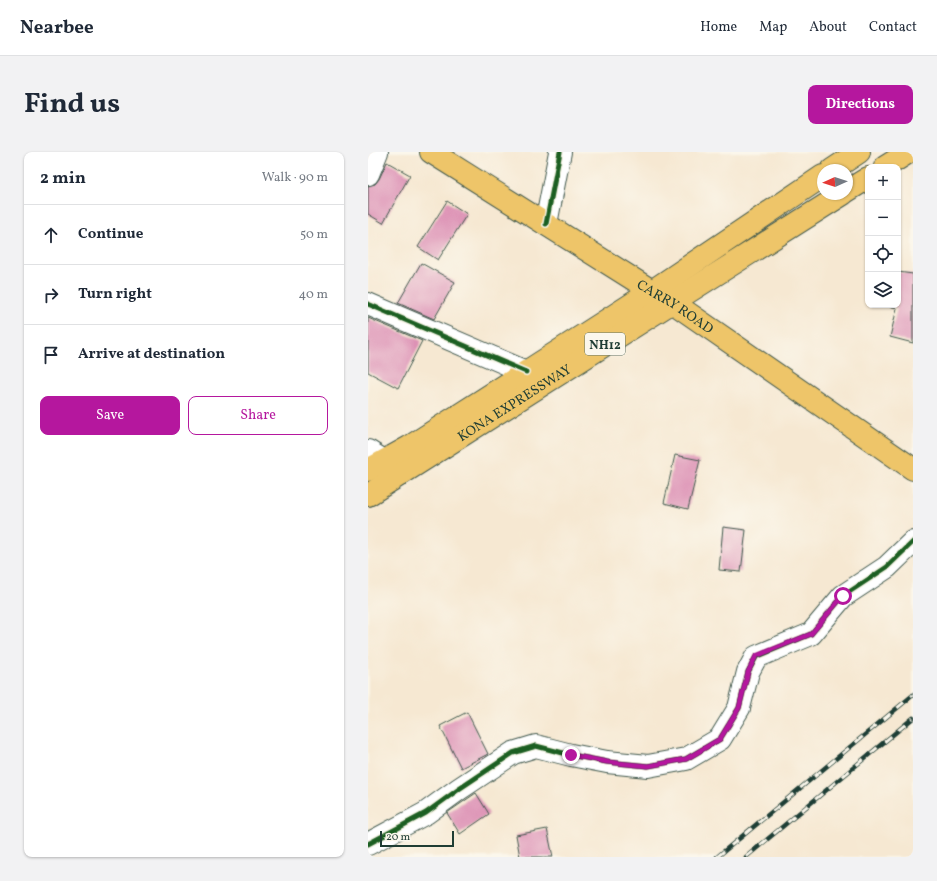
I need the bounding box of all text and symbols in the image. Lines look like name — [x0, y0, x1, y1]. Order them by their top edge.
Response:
text: Nearbee — [20, 15, 94, 41]
text: Home — [700, 18, 737, 37]
text: Map — [759, 18, 787, 37]
text: About — [809, 18, 847, 37]
text: Contact — [869, 18, 917, 37]
text: Find us — [24, 85, 120, 124]
button: Directions — [808, 85, 913, 124]
north arrow — [817, 164, 853, 200]
map controls — [865, 164, 901, 308]
button: + — [865, 164, 901, 200]
text: 2 min — [40, 167, 86, 190]
text: Walk · 90 m — [262, 169, 328, 187]
button: − — [865, 200, 901, 236]
icon: ahead — [40, 224, 62, 246]
text: Continue — [78, 224, 143, 245]
text: 50 m — [300, 226, 328, 244]
button: locate — [865, 236, 901, 272]
button: layers — [865, 272, 901, 308]
street label: CARRY ROAD — [633, 276, 717, 339]
icon: right — [40, 284, 62, 306]
text: Turn right — [78, 284, 152, 305]
text: 40 m — [299, 286, 328, 304]
road number: NH12 — [585, 333, 625, 355]
icon: arrive — [40, 344, 62, 366]
text: Arrive at destination — [78, 344, 225, 365]
street label: KONA EXPRESSWAY — [454, 360, 576, 447]
button: Save — [40, 396, 180, 435]
button: Share — [188, 396, 328, 435]
route start — [834, 587, 852, 605]
route end — [562, 746, 580, 764]
scale bar — [380, 829, 454, 848]
text: 20 m — [386, 830, 410, 845]

